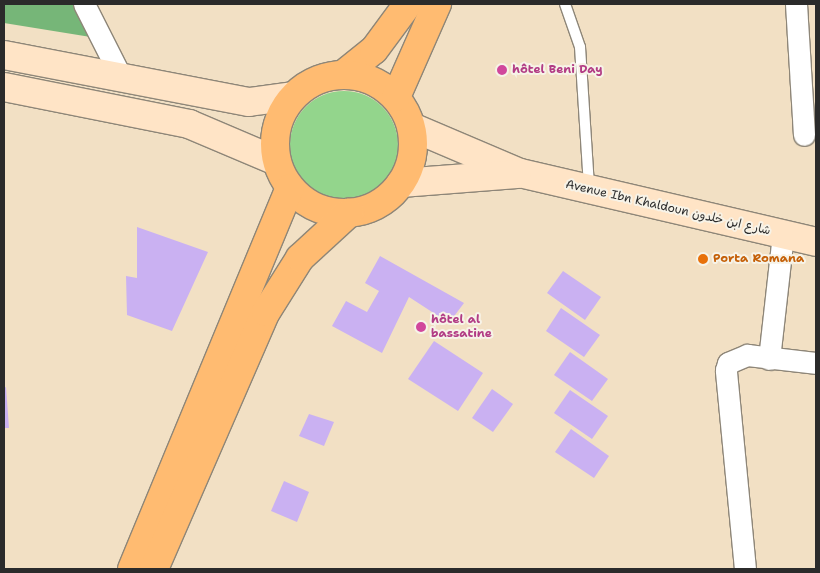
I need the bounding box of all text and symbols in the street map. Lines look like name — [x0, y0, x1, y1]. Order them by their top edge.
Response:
place label: hôtel Beni Day — [512, 63, 603, 77]
marker: hôtel Beni Day — [496, 64, 508, 76]
street label: Avenue Ibn Khaldoun شارع ابن خلدون — [564, 177, 772, 239]
place label: Porta Romana — [713, 252, 804, 266]
marker: Porta Romana — [697, 253, 709, 265]
place label: hôtel al bassatine — [431, 313, 492, 341]
marker: hôtel al bassatine — [415, 321, 427, 333]

